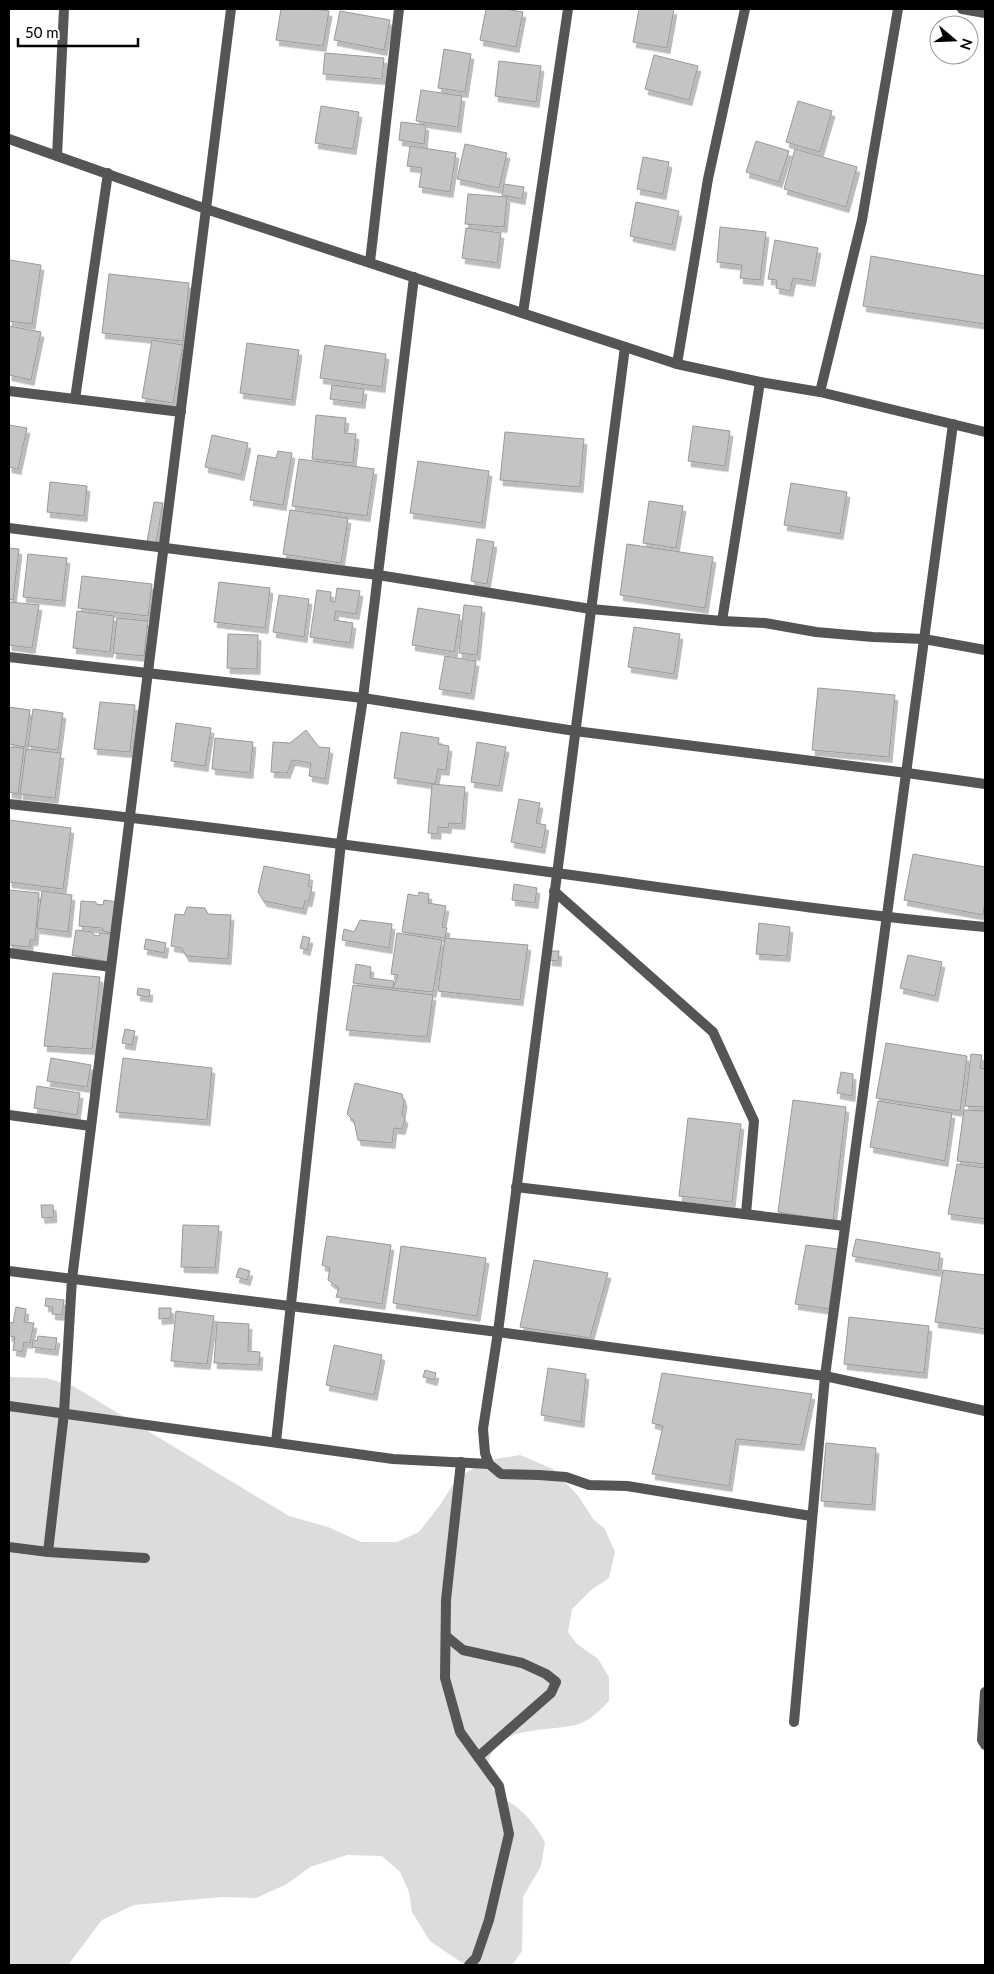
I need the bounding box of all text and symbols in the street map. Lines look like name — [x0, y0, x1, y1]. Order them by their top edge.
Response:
scale bar — [18, 15, 138, 47]
north arrow — [929, 15, 979, 65]
text: 50 m — [25, 23, 59, 41]
text: N — [957, 37, 977, 52]

